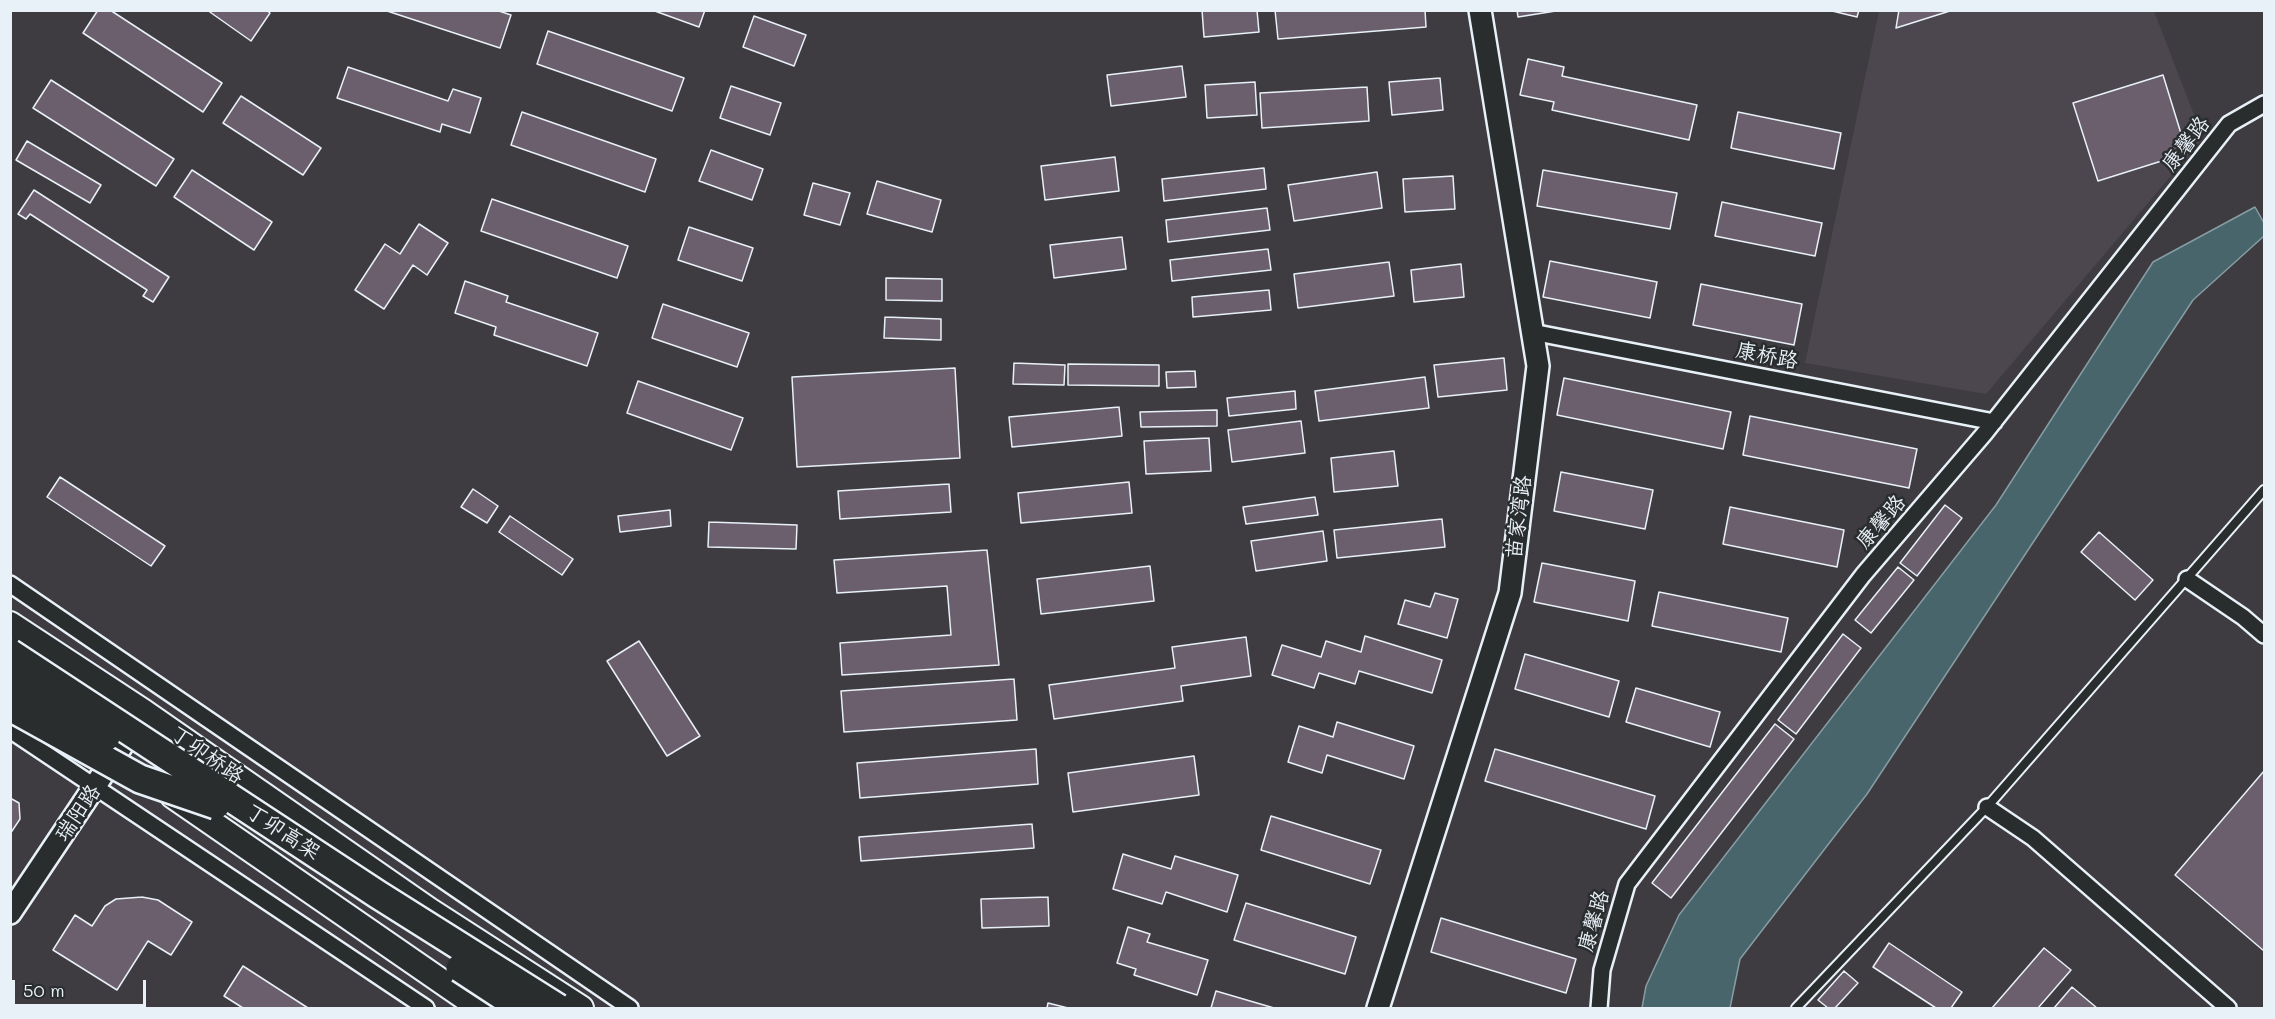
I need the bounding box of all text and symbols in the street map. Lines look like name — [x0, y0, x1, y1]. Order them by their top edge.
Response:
street label: 康馨路 — [2157, 111, 2215, 177]
street label: 康桥路 — [1734, 338, 1800, 374]
street label: 苗家湾路 — [1501, 474, 1537, 560]
street label: 康馨路 — [1851, 490, 1911, 554]
street label: 丁卯桥路 — [165, 721, 249, 789]
street label: 瑞阳路 — [50, 780, 106, 846]
street label: 丁卯高架 — [241, 799, 325, 865]
street label: 康馨路 — [1573, 887, 1615, 955]
scale bar — [15, 968, 148, 1006]
text: 50 m — [23, 978, 65, 1002]

